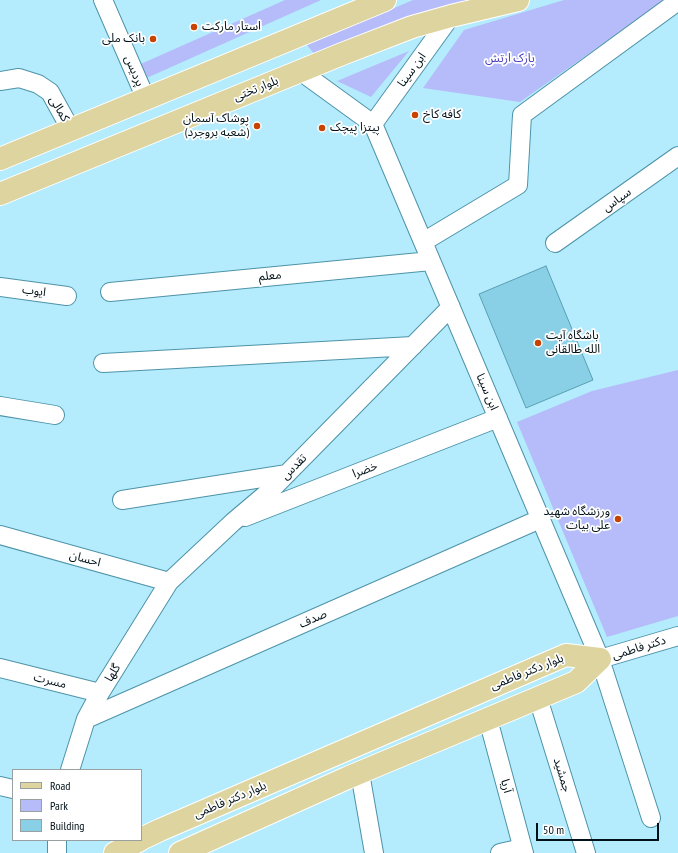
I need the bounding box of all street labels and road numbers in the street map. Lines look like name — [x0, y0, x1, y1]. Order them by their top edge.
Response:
street label: ابن سینا — [395, 50, 429, 90]
street label: پردیس — [121, 53, 147, 89]
street label: بلوار تختی — [232, 74, 280, 104]
street label: کمالی — [46, 94, 72, 124]
street label: سپاس — [600, 185, 634, 215]
street label: معلم — [258, 268, 282, 284]
street label: ایوب — [21, 282, 47, 300]
street label: ابن سینا — [473, 371, 501, 413]
street label: تقدس — [278, 451, 310, 483]
street label: خضرا — [350, 459, 380, 481]
street label: احسان — [68, 548, 102, 570]
street label: صدف — [297, 607, 329, 631]
street label: دکتر فاطمی — [611, 633, 667, 663]
street label: بلوار دکتر فاطمی — [488, 651, 566, 693]
street label: گلها — [102, 662, 124, 684]
street label: مسرت — [32, 670, 68, 692]
street label: جمشید — [550, 756, 574, 794]
street label: آریا — [497, 777, 515, 795]
street label: بلوار دکتر فاطمی — [192, 778, 268, 822]

